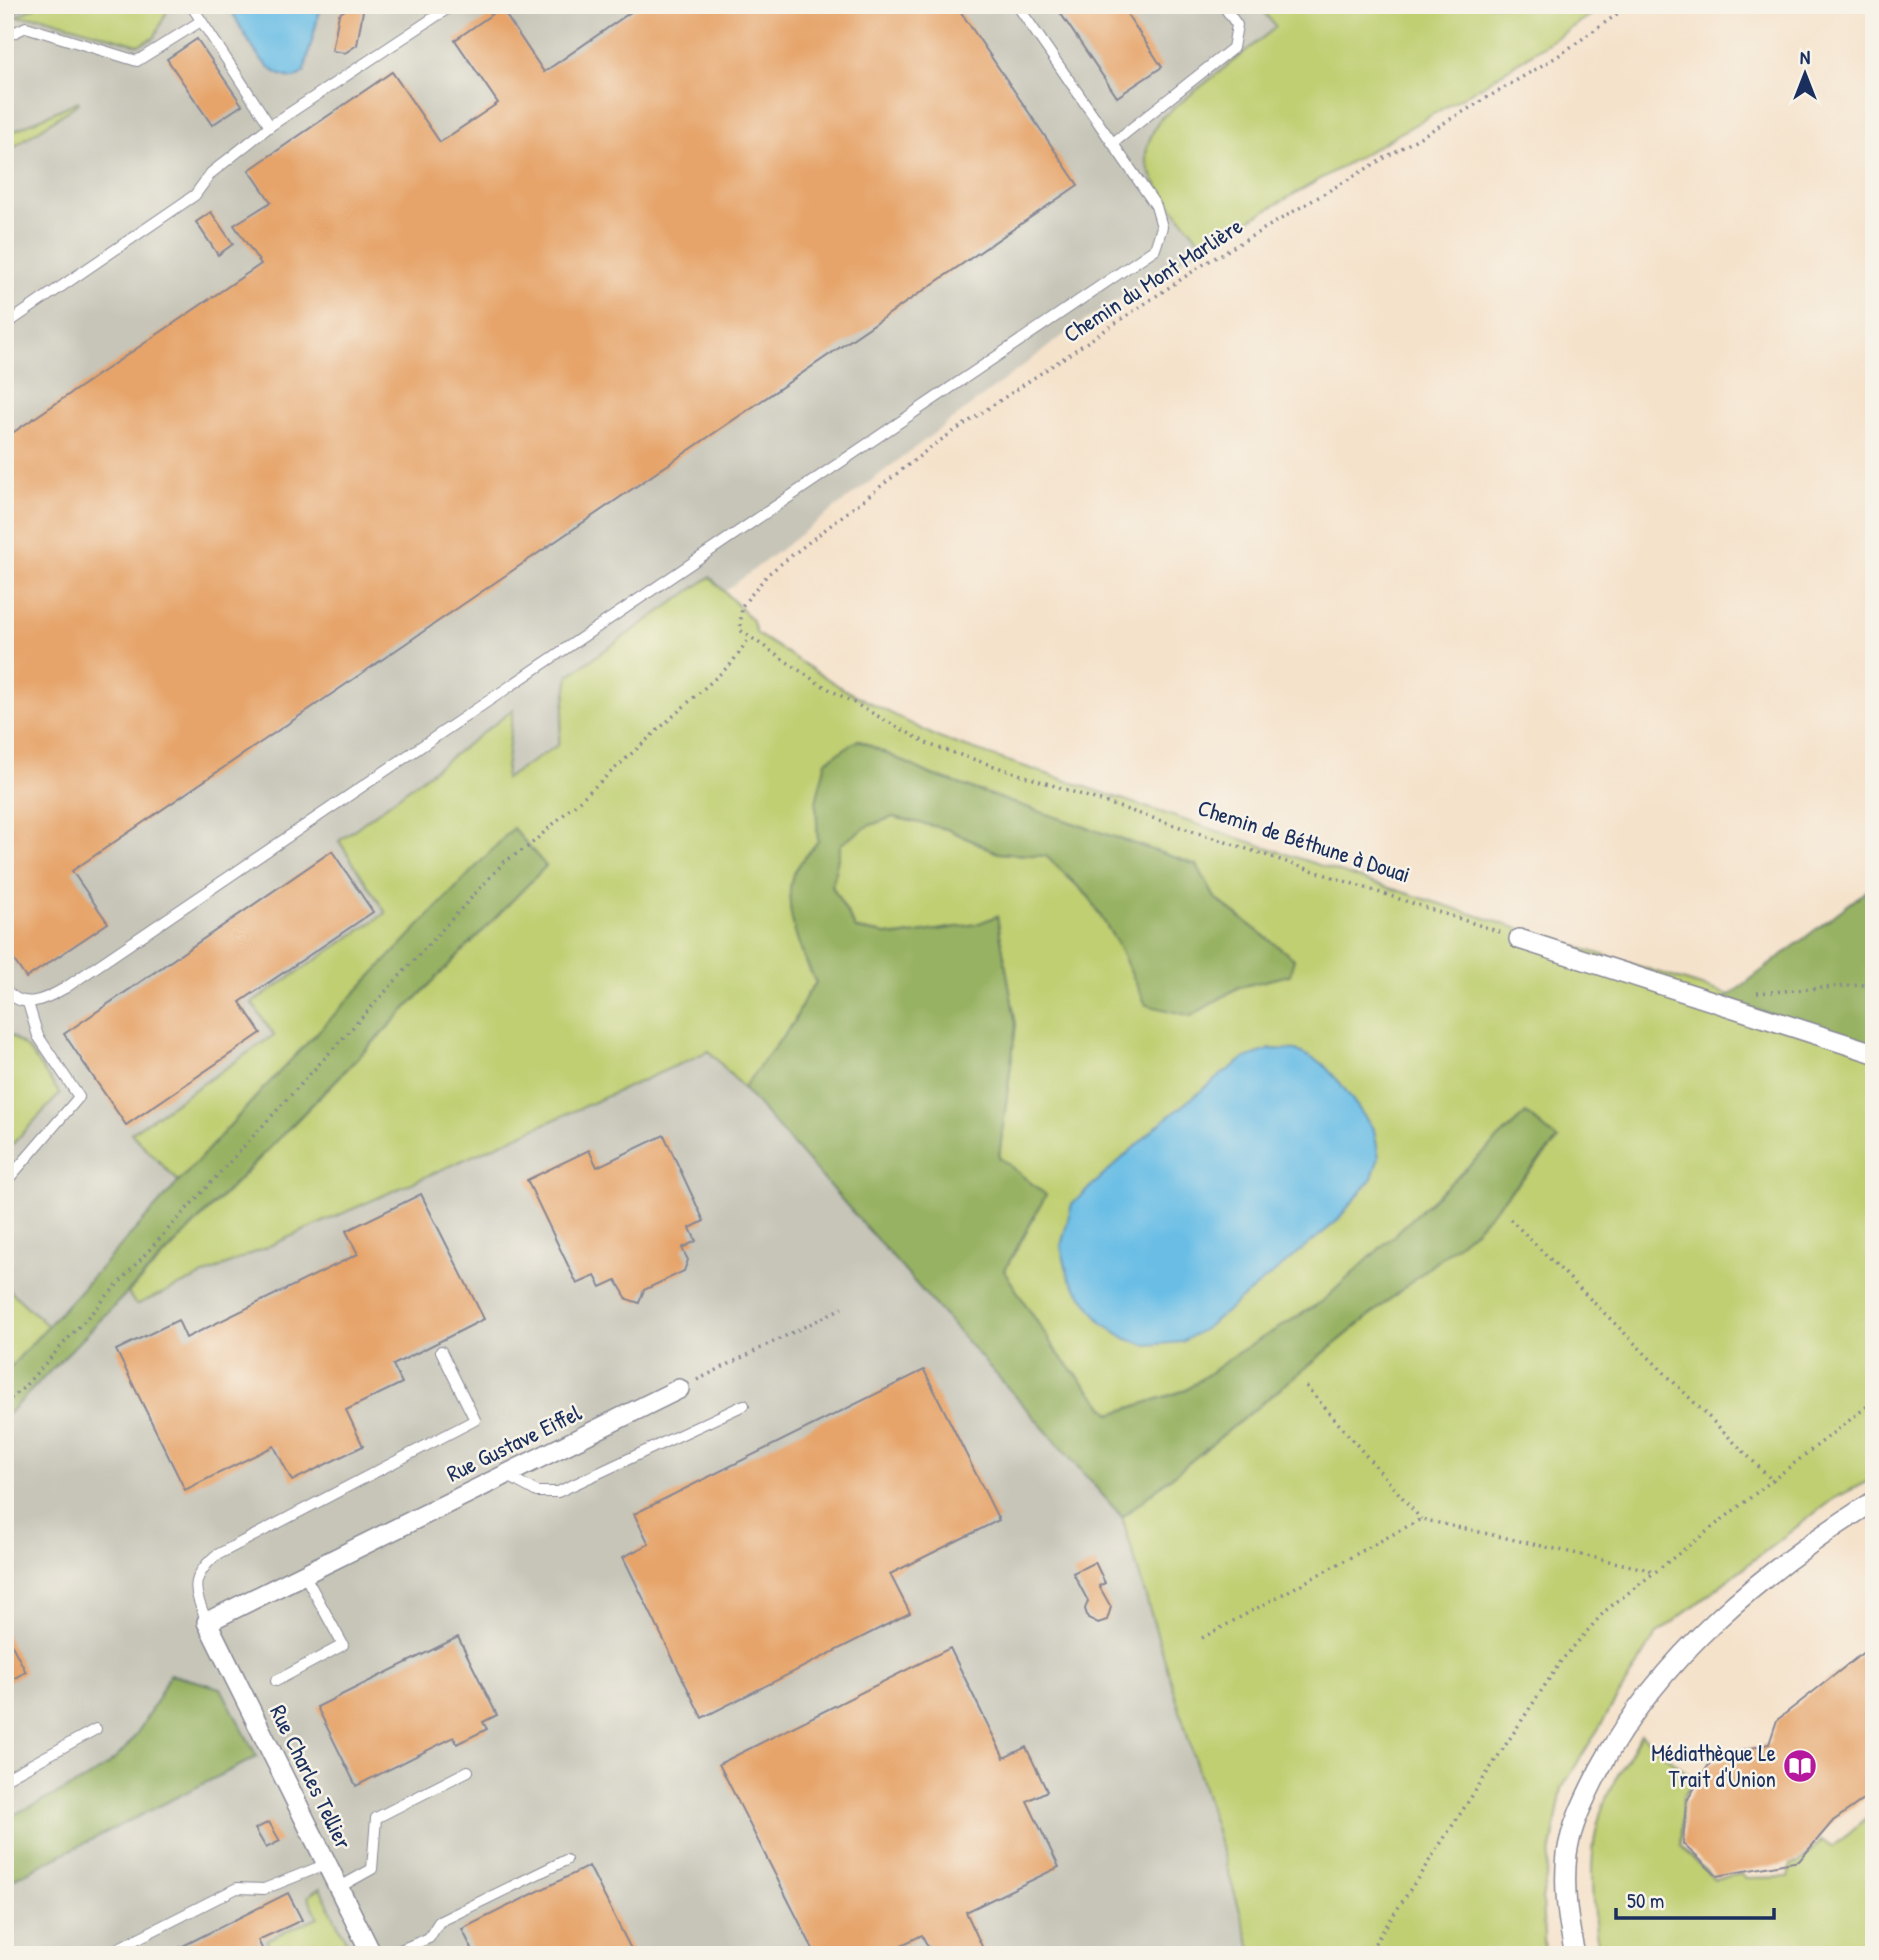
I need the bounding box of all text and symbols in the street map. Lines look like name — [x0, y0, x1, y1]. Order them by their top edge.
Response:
north arrow — [1770, 38, 1840, 108]
text: N — [1800, 44, 1810, 70]
street label: Chemin du Mont Marlière — [1057, 210, 1248, 349]
street label: Chemin de Béthune à Douai — [1194, 792, 1414, 890]
street label: Rue Gustave Eiffel — [441, 1396, 587, 1489]
street label: Rue Charles Tellier — [263, 1700, 360, 1854]
place label: Médiathèque Le Trait d'Union — [1651, 1737, 1776, 1794]
library icon: Médiathèque Le Trait d'Union — [1781, 1747, 1819, 1785]
scale bar — [1616, 1876, 1774, 1920]
text: 50 m — [1627, 1886, 1664, 1915]

